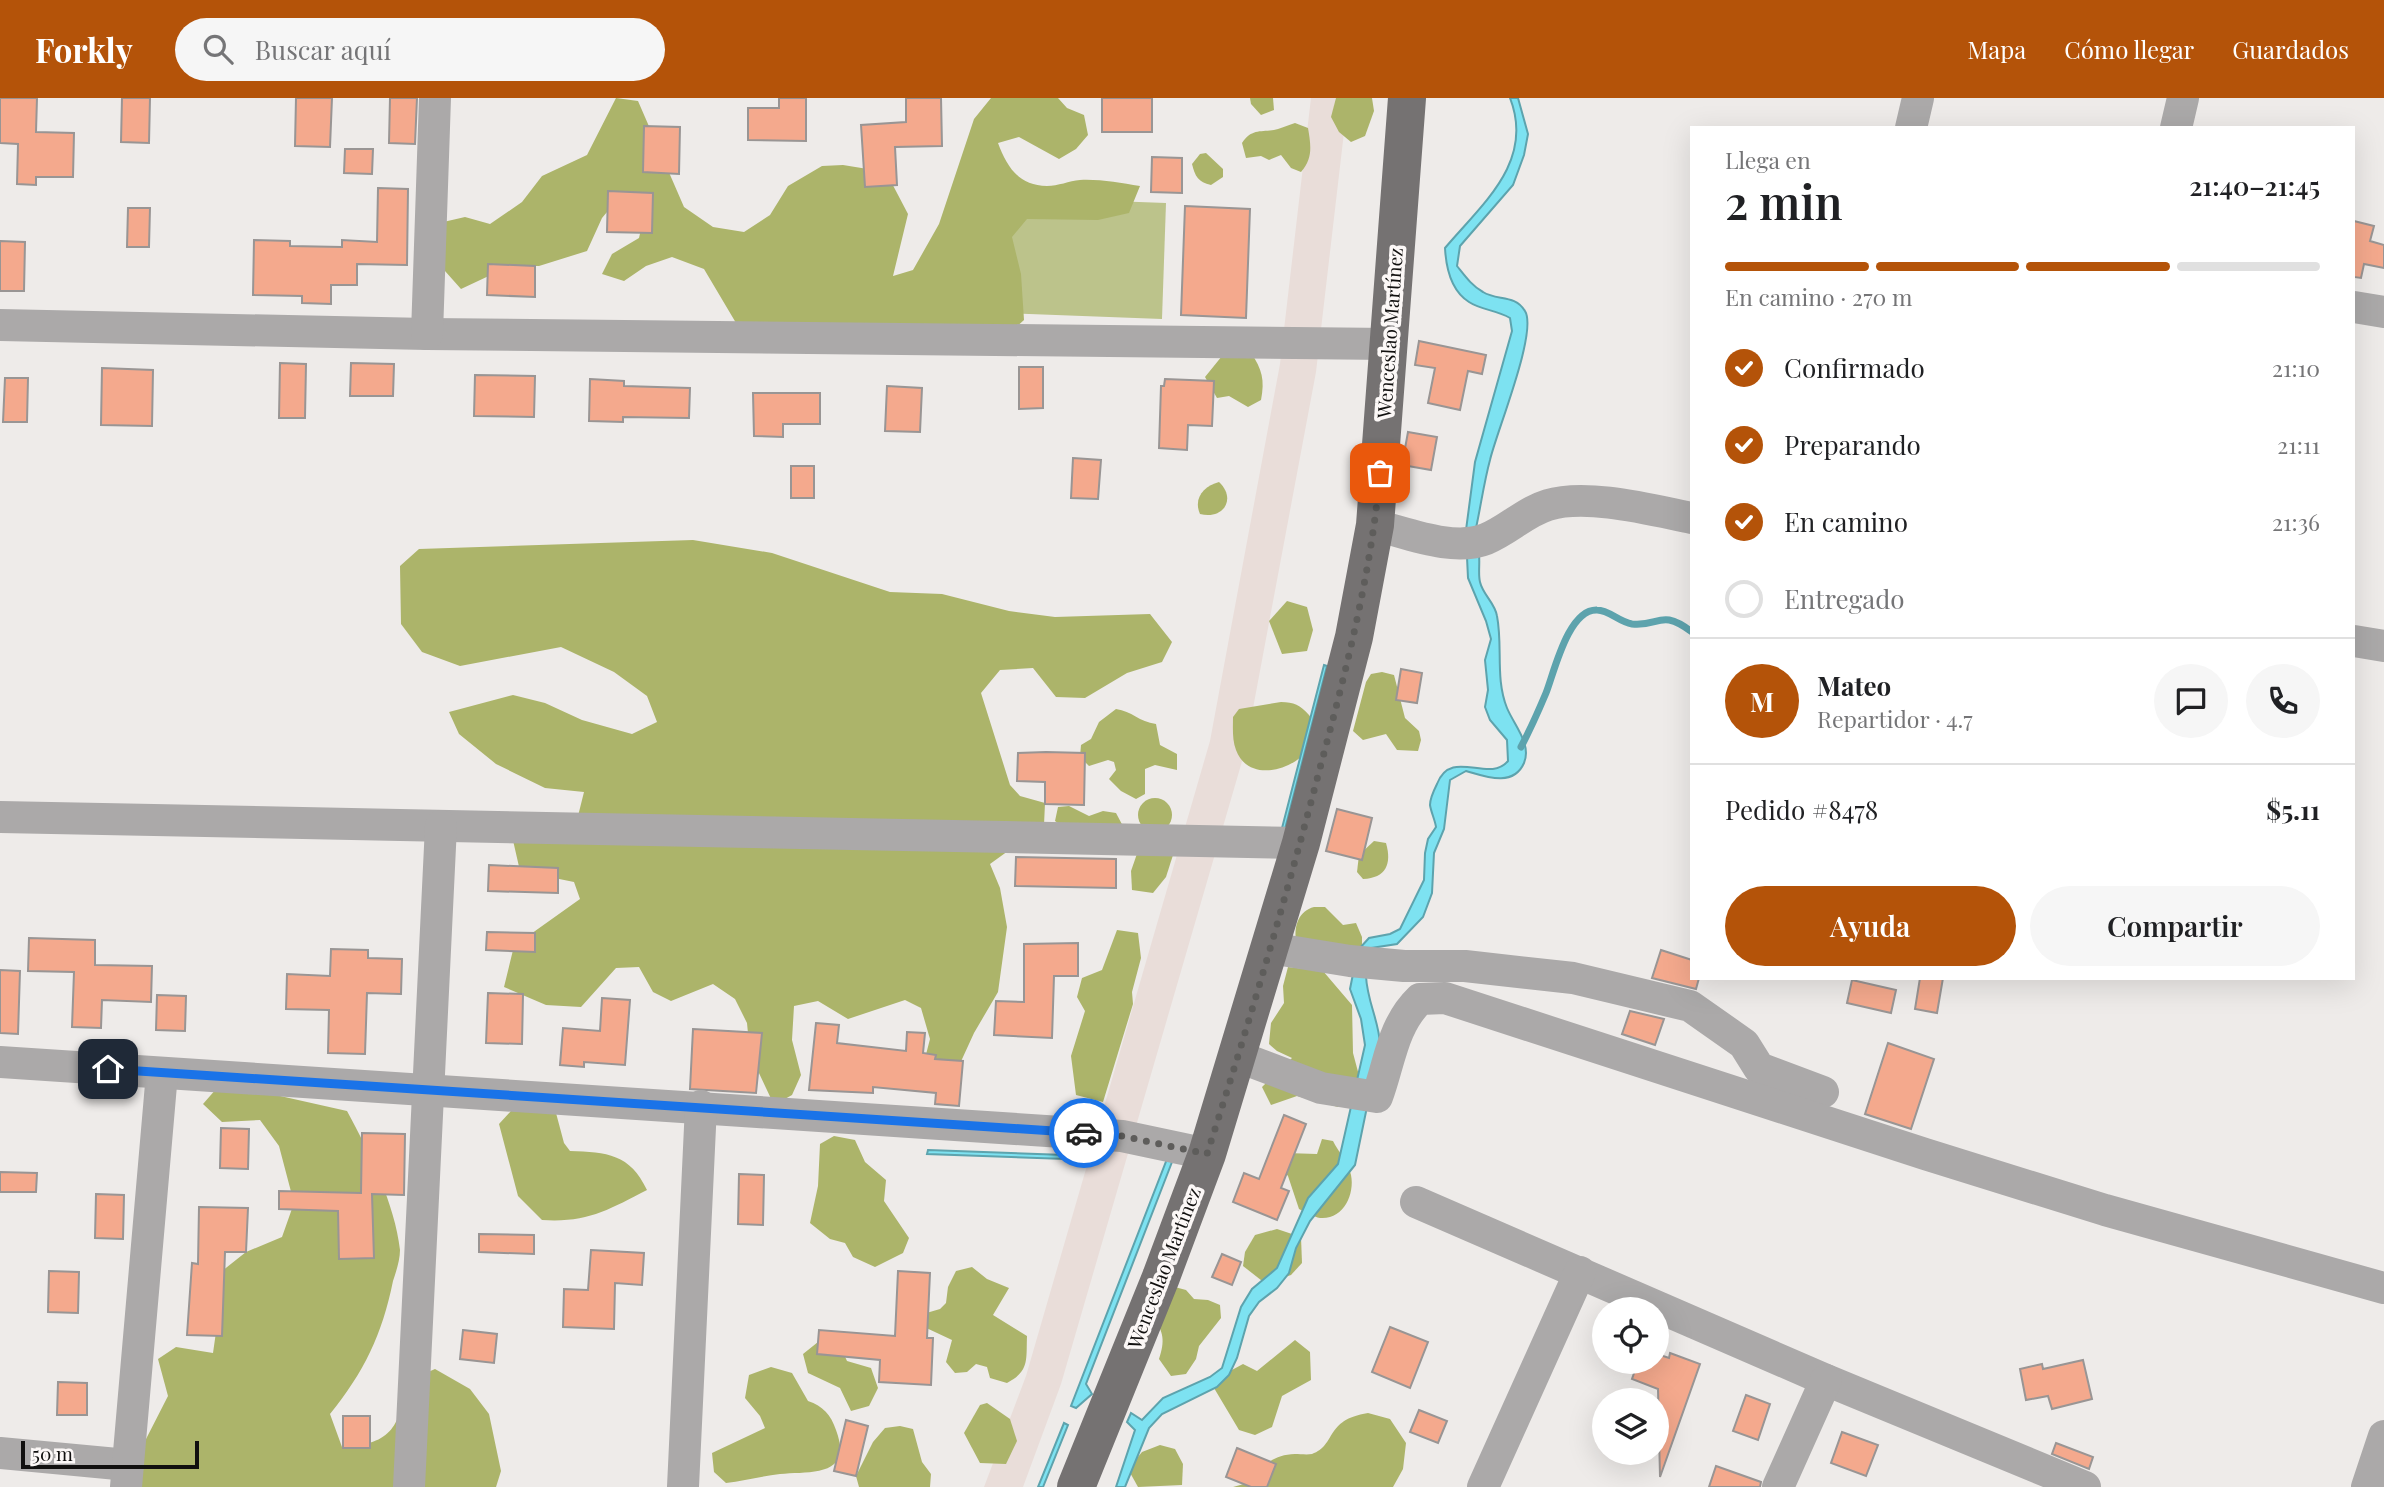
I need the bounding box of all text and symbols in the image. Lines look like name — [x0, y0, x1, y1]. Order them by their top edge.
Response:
search box — [175, 18, 665, 81]
text: Forkly — [35, 27, 133, 71]
icon: search — [199, 30, 237, 68]
text: Buscar aquí — [255, 32, 391, 67]
text: Mapa — [1968, 33, 2026, 65]
text: Cómo llegar — [2064, 33, 2194, 65]
text: Guardados — [2232, 33, 2349, 65]
text: Llega en — [1725, 144, 1811, 175]
text: 21:40–21:45 — [2189, 168, 2320, 203]
text: 2 min — [1725, 170, 1843, 232]
street label: Wenceslao Martínez — [1370, 247, 1408, 420]
text: En camino · 270 m — [1725, 281, 1912, 312]
icon: check — [1725, 349, 1763, 387]
text: Confirmado — [1784, 350, 1925, 385]
text: 21:10 — [2272, 352, 2320, 383]
icon: check — [1725, 426, 1763, 464]
text: Preparando — [1784, 427, 1921, 462]
text: 21:11 — [2277, 429, 2320, 460]
pin — [1350, 443, 1410, 503]
icon: bag — [1361, 454, 1399, 492]
icon: check — [1725, 503, 1763, 541]
text: En camino — [1784, 504, 1908, 539]
text: 21:36 — [2272, 506, 2320, 537]
text: Entregado — [1784, 581, 1905, 616]
button: chat — [2154, 664, 2228, 738]
button: phone — [2246, 664, 2320, 738]
text: Mateo — [1817, 668, 1891, 703]
text: M — [1750, 684, 1774, 719]
text: Repartidor · 4.7 — [1817, 703, 1973, 734]
text: Pedido #8478 — [1725, 792, 1878, 827]
text: $5.11 — [2266, 792, 2320, 827]
button: Ayuda — [1725, 886, 2016, 966]
button: Compartir — [2030, 886, 2320, 966]
pin — [78, 1039, 138, 1099]
icon: home — [89, 1050, 127, 1088]
courier — [1049, 1098, 1119, 1168]
icon: car — [1065, 1114, 1103, 1152]
street label: Wenceslao Martínez — [1120, 1183, 1206, 1353]
map controls — [1592, 1297, 1669, 1465]
button: locate — [1592, 1297, 1669, 1374]
button: layers — [1592, 1388, 1669, 1465]
scale bar — [21, 1438, 200, 1470]
text: 50 m — [32, 1440, 73, 1466]

